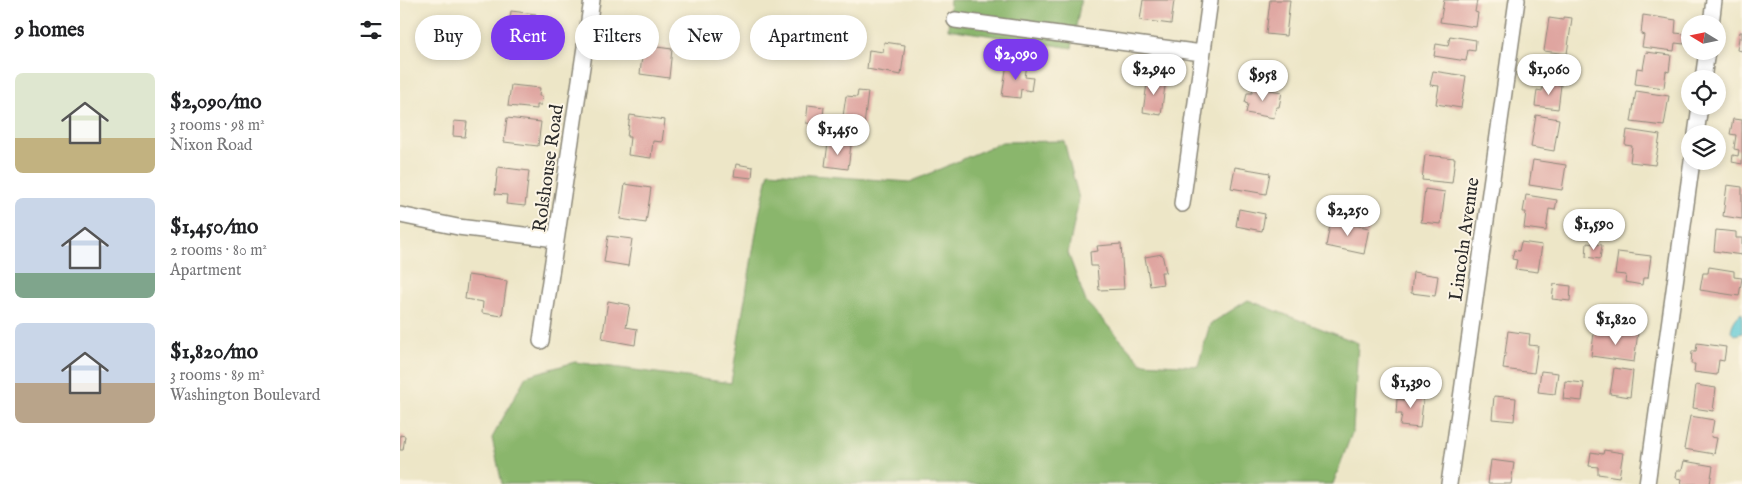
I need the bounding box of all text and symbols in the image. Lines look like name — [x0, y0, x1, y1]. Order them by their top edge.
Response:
chip: Buy — [415, 15, 481, 60]
chip: Rent — [491, 15, 565, 60]
chip: Filters — [575, 15, 659, 60]
chip: New — [669, 15, 740, 60]
chip: Apartment — [750, 15, 867, 60]
north arrow — [1681, 15, 1726, 60]
map controls — [1681, 15, 1726, 170]
icon: filters — [357, 16, 385, 44]
text: 9 homes — [15, 17, 84, 44]
pin: $2,090 — [975, 38, 1057, 81]
text: $2,090 — [994, 45, 1038, 65]
pin: $2,940 — [1113, 54, 1195, 96]
pin: $1,060 — [1508, 54, 1590, 96]
pin: $958 — [1233, 59, 1293, 102]
text: $2,940 — [1132, 60, 1176, 80]
text: $1,060 — [1528, 60, 1570, 80]
text: $958 — [1249, 66, 1277, 86]
button: locate — [1681, 70, 1726, 115]
text: $2,090/mo — [170, 89, 262, 116]
icon: home — [55, 93, 115, 153]
street label: Rolshouse Road — [528, 102, 570, 234]
pin: $1,450 — [797, 114, 879, 156]
text: 3 rooms · 98 m² — [170, 116, 265, 136]
text: $1,450 — [818, 120, 858, 140]
button: layers — [1681, 125, 1726, 170]
text: Nixon Road — [170, 136, 252, 156]
street label: Lincoln Avenue — [1444, 176, 1486, 303]
pin: $2,250 — [1307, 194, 1389, 237]
text: $2,250 — [1327, 201, 1369, 221]
pin: $1,590 — [1553, 208, 1635, 251]
text: $1,450/mo — [170, 214, 258, 241]
text: $1,590 — [1574, 215, 1614, 235]
icon: home — [55, 218, 115, 278]
text: 2 rooms · 80 m² — [170, 241, 267, 261]
text: Apartment — [170, 261, 241, 281]
pin: $1,820 — [1575, 304, 1657, 346]
text: $1,820 — [1596, 310, 1636, 330]
text: $1,820/mo — [170, 339, 258, 366]
icon: home — [55, 343, 115, 403]
text: 3 rooms · 89 m² — [170, 366, 265, 386]
pin: $1,390 — [1370, 366, 1452, 409]
text: $1,390 — [1391, 373, 1431, 393]
text: Washington Boulevard — [170, 386, 320, 406]

